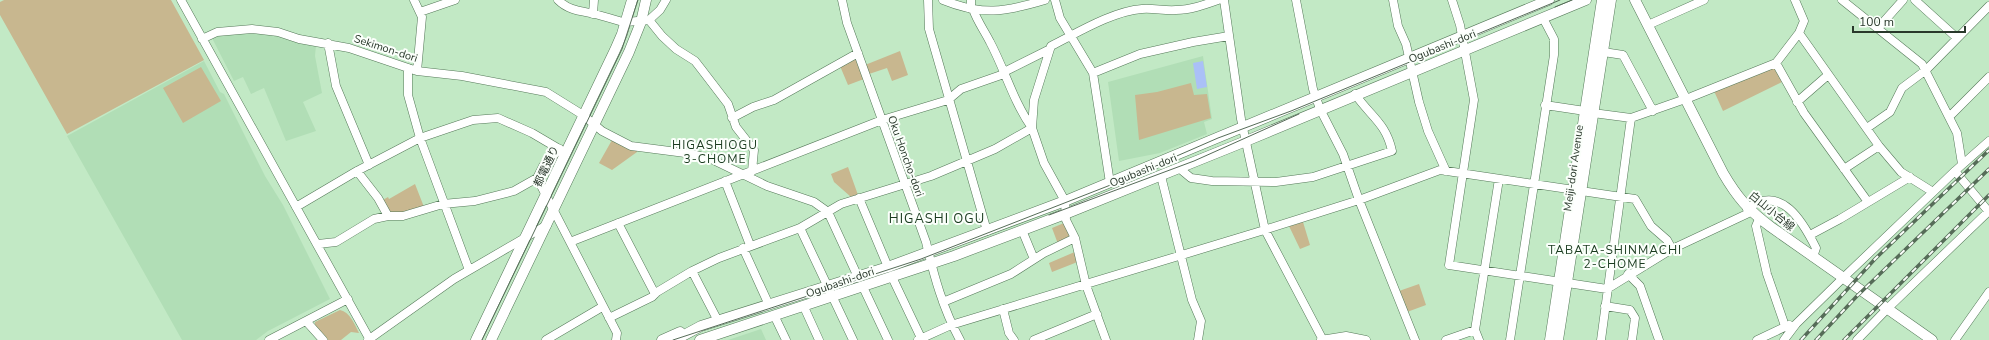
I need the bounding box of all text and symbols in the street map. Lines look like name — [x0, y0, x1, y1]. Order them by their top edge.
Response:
scale bar — [1853, 8, 1965, 34]
text: 100 m — [1859, 14, 1894, 30]
street label: Ogubashi-dori — [1406, 26, 1478, 67]
street label: Sekimon-dori — [352, 31, 420, 66]
street label: Oku Honcho-dori — [884, 114, 927, 199]
street label: Meiji-dori Avenue — [1560, 124, 1587, 212]
district label: HIGASHIOGU 3-CHOME — [672, 137, 758, 167]
street label: 都電通り — [530, 143, 563, 189]
street label: Ogubashi-dori — [1107, 150, 1179, 191]
street label: 白山小台線 — [1746, 188, 1798, 235]
district label: HIGASHI OGU — [889, 210, 985, 228]
district label: TABATA-SHINMACHI 2-CHOME — [1548, 242, 1682, 272]
street label: Ogubashi-dori — [804, 264, 876, 301]

